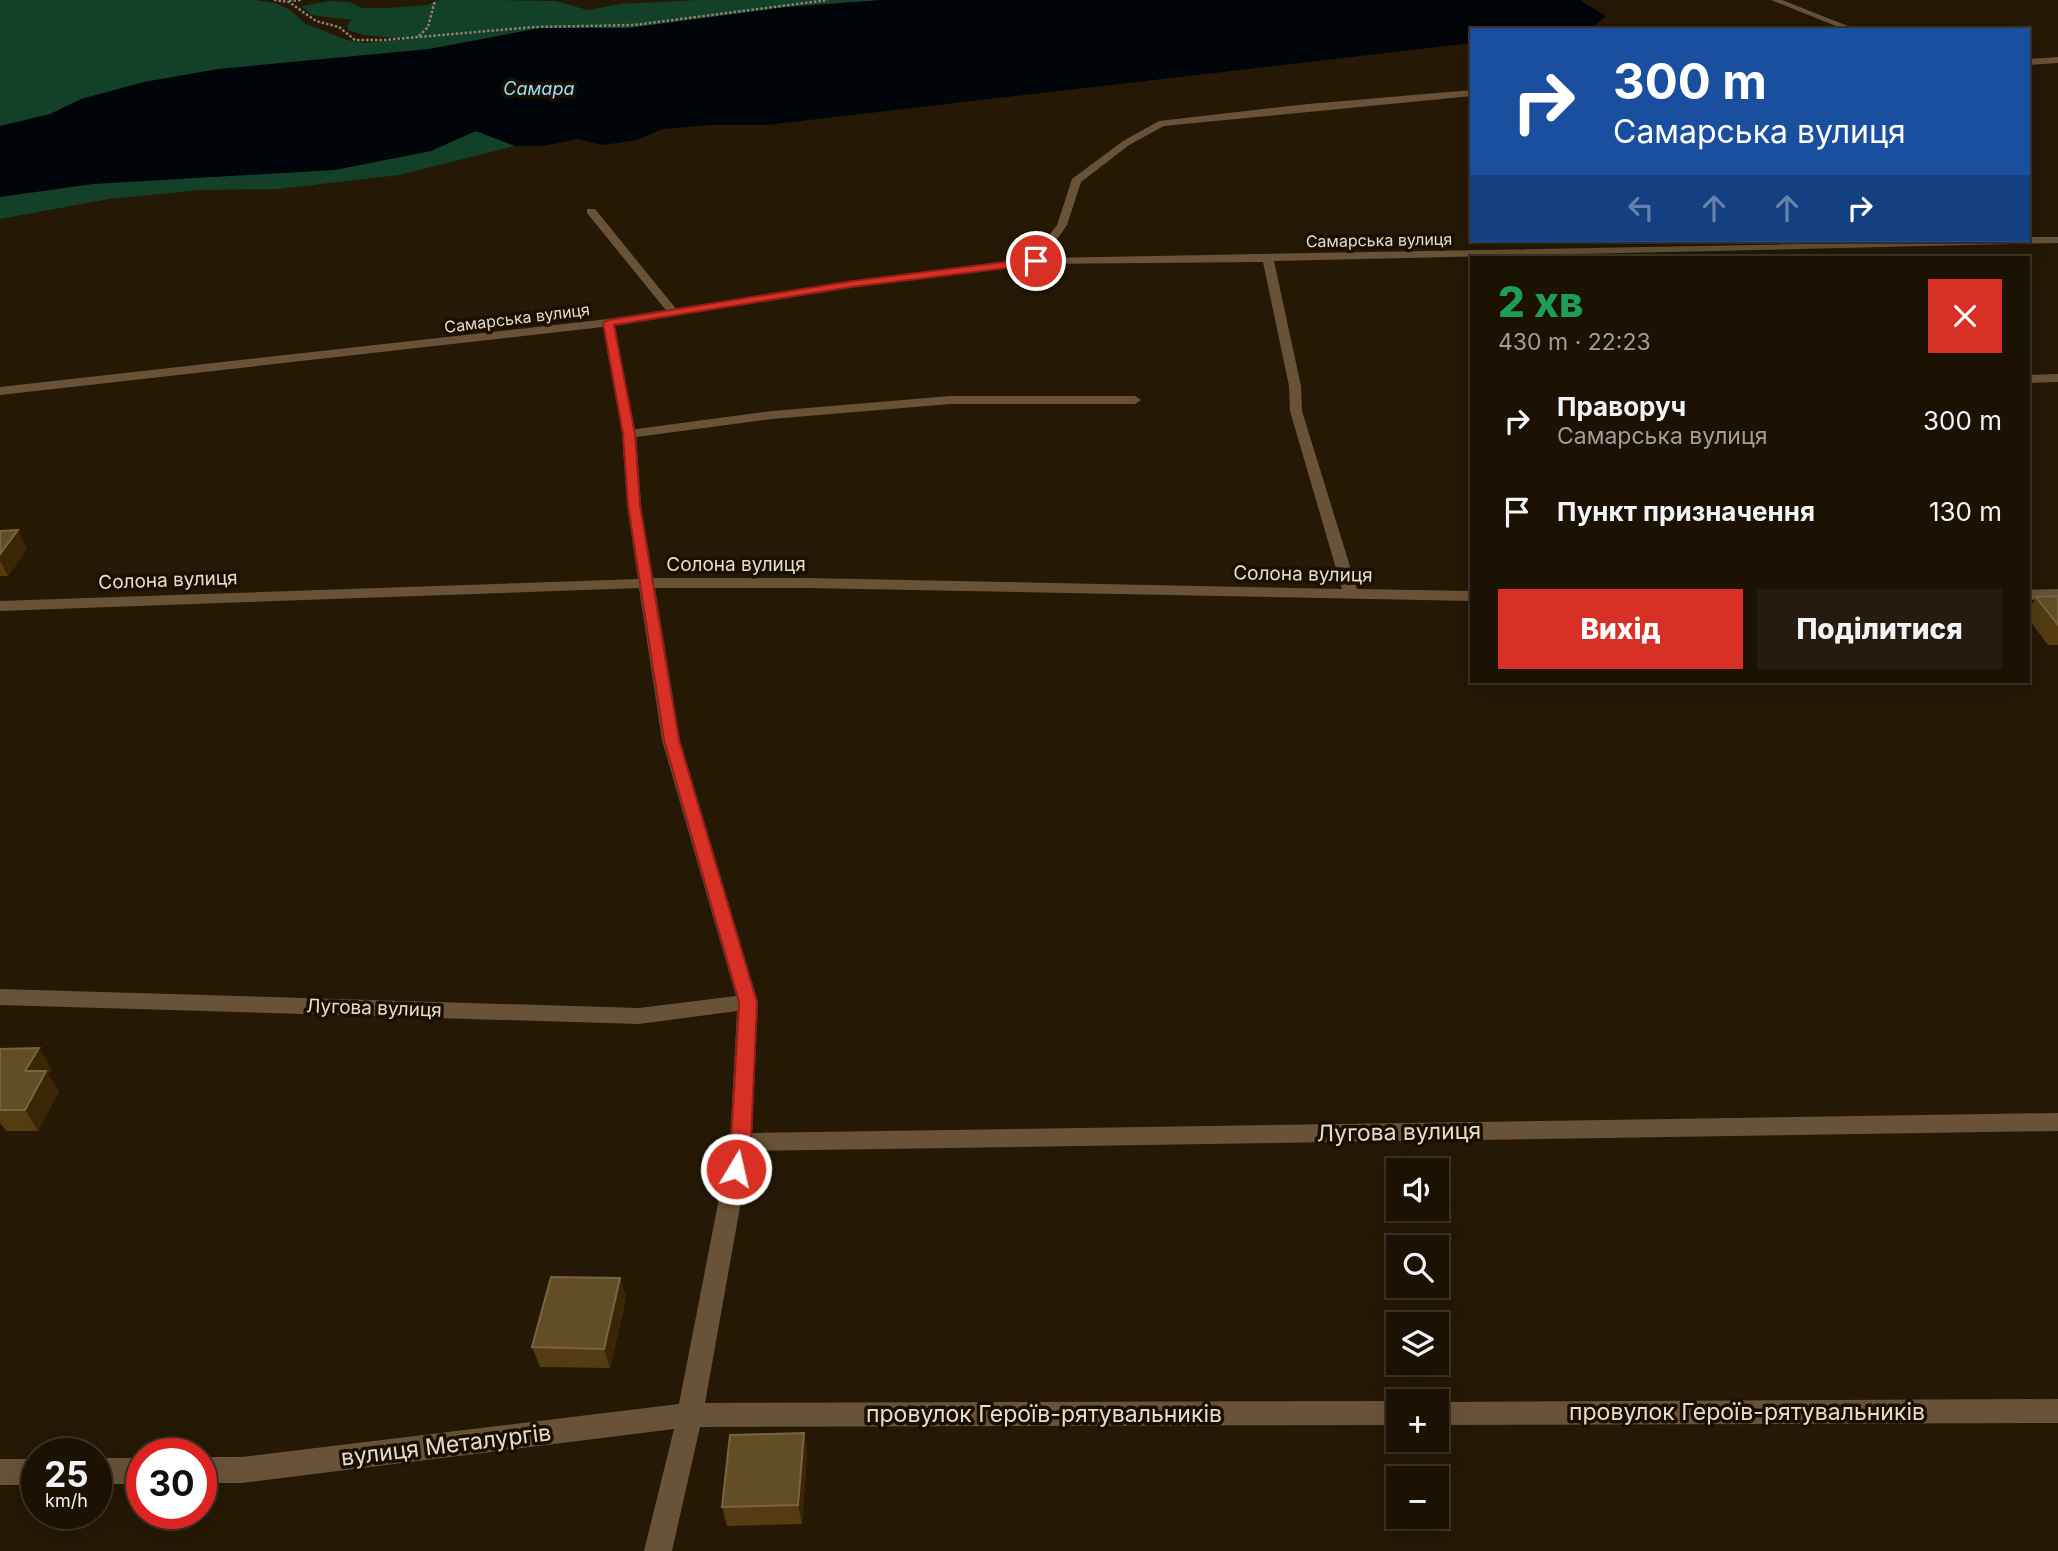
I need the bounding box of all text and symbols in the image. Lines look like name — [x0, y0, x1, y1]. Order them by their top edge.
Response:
text: 300 m — [1613, 52, 1767, 111]
icon: right — [1498, 56, 1589, 147]
water label: Самара — [503, 78, 575, 99]
text: Самарська вулиця — [1613, 112, 1906, 151]
icon: left — [1622, 189, 1660, 227]
icon: ahead — [1695, 189, 1733, 227]
icon: ahead — [1768, 189, 1806, 227]
icon: right — [1841, 189, 1879, 227]
street label: Самарська вулиця — [1306, 229, 1452, 251]
pin — [1006, 231, 1066, 291]
icon: arrive — [1017, 242, 1055, 280]
text: 2 хв — [1498, 276, 1583, 327]
button: close — [1928, 279, 2002, 353]
street label: Самарська вулиця — [443, 299, 591, 337]
text: 430 m · 22:23 — [1498, 328, 1651, 356]
text: Праворуч — [1557, 391, 1686, 422]
icon: right — [1498, 402, 1536, 440]
text: 300 m — [1923, 405, 2002, 436]
text: Самарська вулиця — [1557, 422, 1767, 450]
icon: arrive — [1498, 493, 1536, 531]
text: Пункт призначення — [1557, 496, 1815, 527]
text: 130 m — [1929, 496, 2002, 527]
street label: Солона вулиця — [666, 553, 806, 576]
street label: Солона вулиця — [1233, 561, 1373, 587]
street label: Солона вулиця — [98, 566, 238, 594]
button: Вихід — [1498, 589, 1743, 669]
button: Поділитися — [1757, 589, 2002, 669]
street label: Лугова вулиця — [306, 994, 442, 1022]
street label: Лугова вулиця — [1317, 1117, 1481, 1147]
position arrow — [699, 1132, 773, 1206]
map controls — [1386, 1158, 1449, 1529]
button: sound — [1386, 1158, 1449, 1221]
button: search — [1386, 1235, 1449, 1298]
button: layers — [1386, 1312, 1449, 1375]
button: + — [1386, 1389, 1449, 1452]
street label: провулок Героїв-рятувальників — [1569, 1398, 1925, 1426]
street label: провулок Героїв-рятувальників — [866, 1400, 1222, 1428]
street label: вулиця Металургів — [339, 1418, 553, 1472]
speed limit sign: 30 — [126, 1438, 217, 1529]
text: 25 — [44, 1453, 89, 1495]
button: − — [1386, 1466, 1449, 1529]
text: km/h — [45, 1490, 88, 1511]

